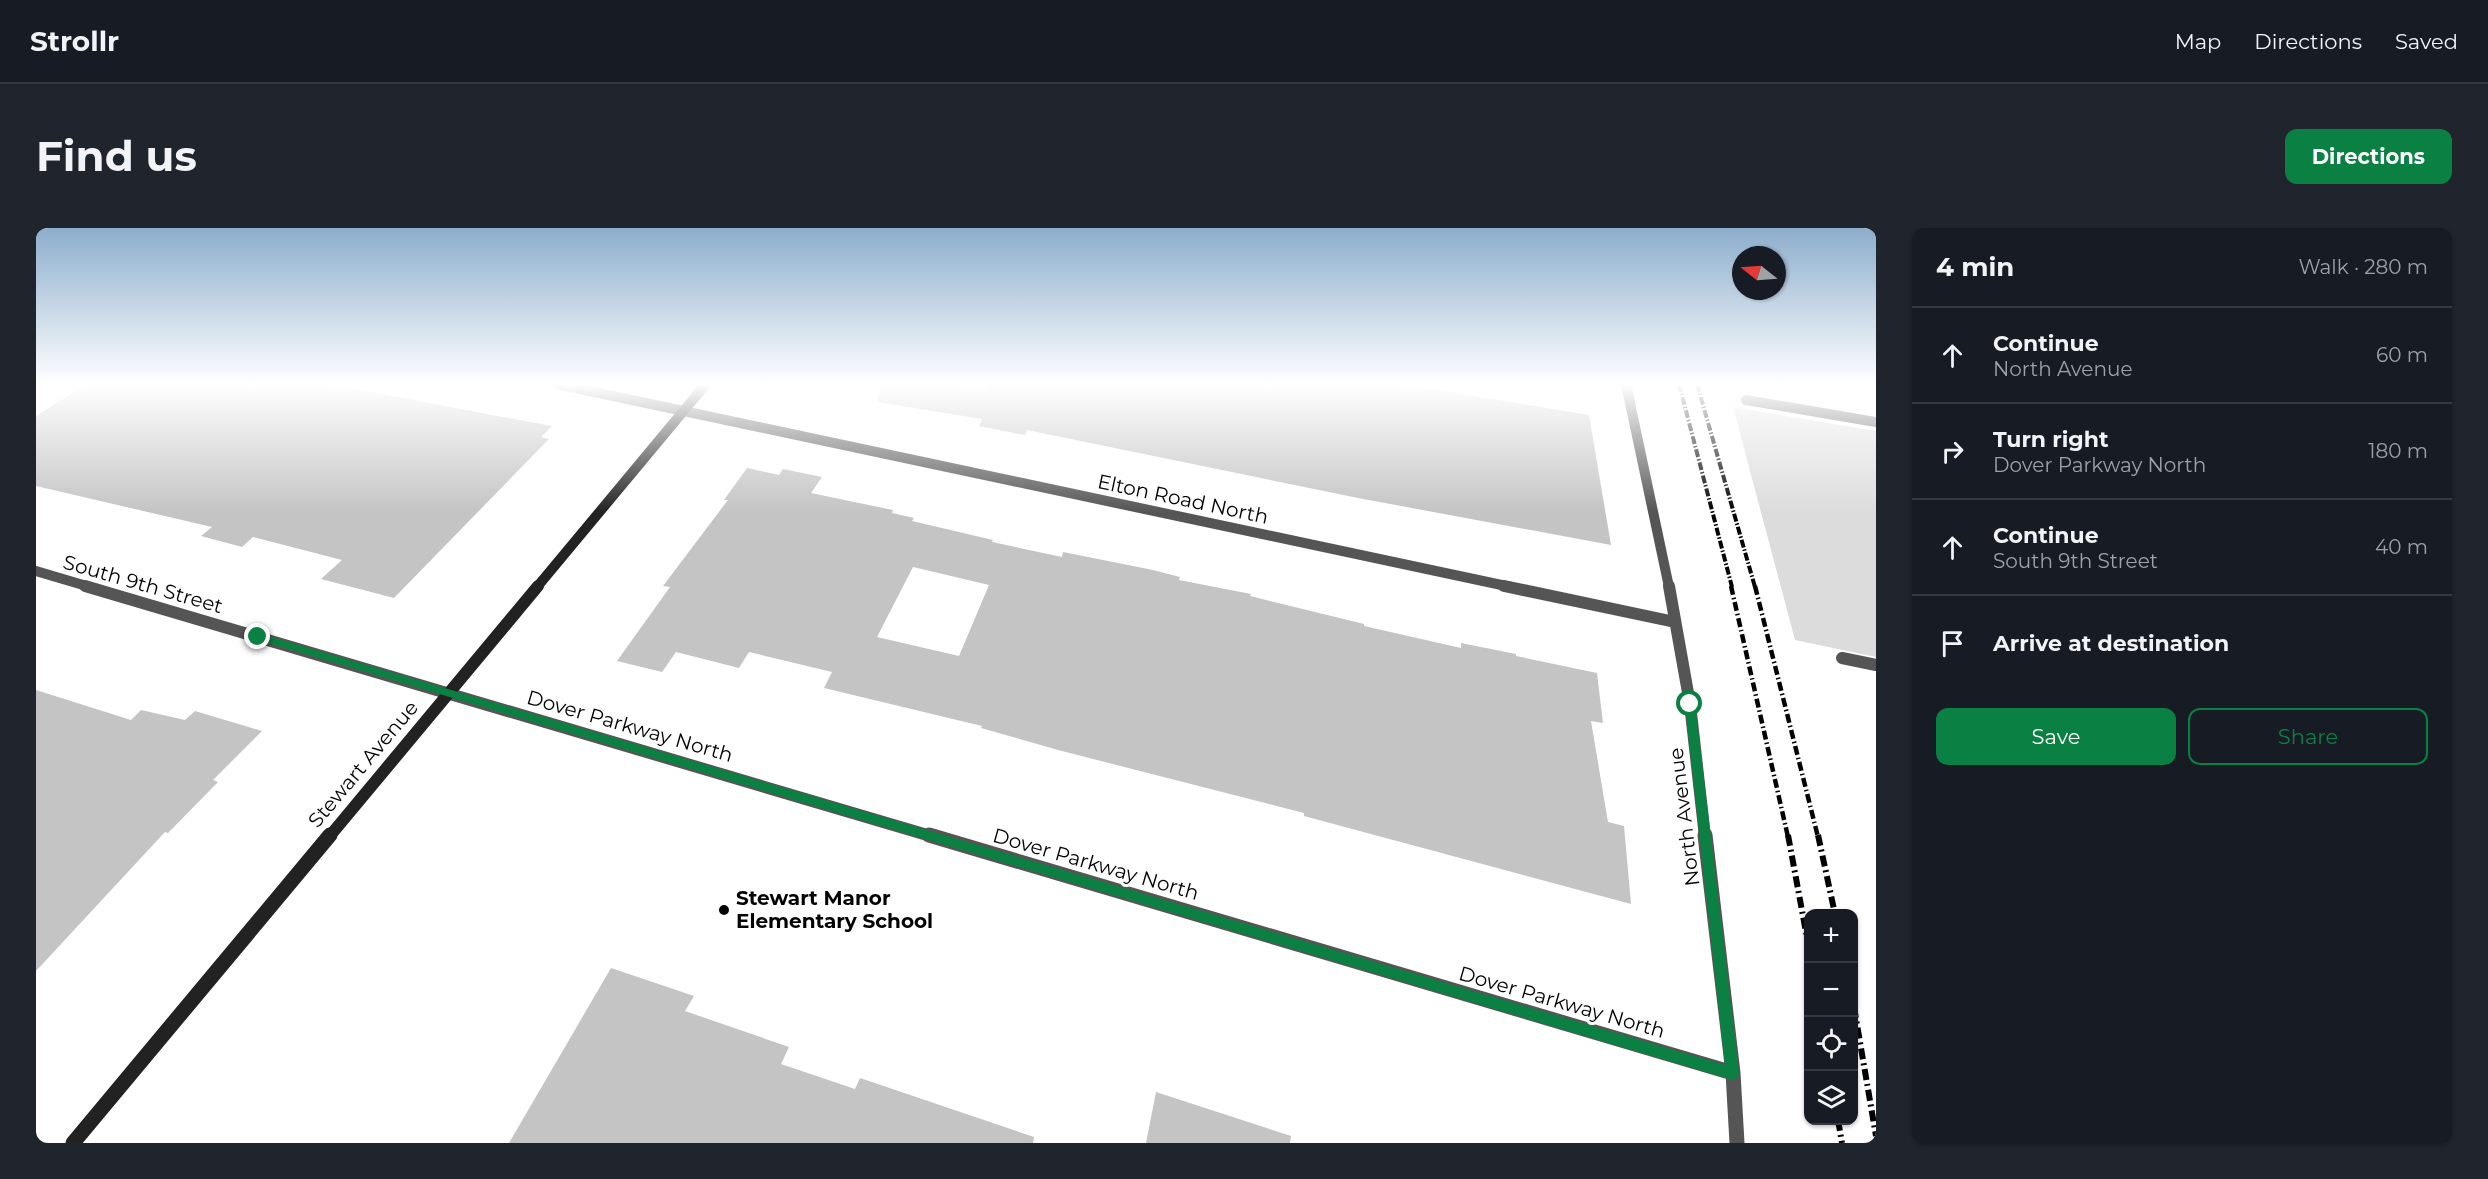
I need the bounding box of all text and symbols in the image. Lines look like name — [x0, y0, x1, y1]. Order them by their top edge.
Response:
text: Strollr — [30, 24, 119, 58]
text: Map — [2175, 29, 2221, 54]
text: Directions — [2254, 29, 2362, 54]
text: Saved — [2395, 29, 2458, 54]
button: Directions — [2285, 129, 2452, 184]
text: Find us — [36, 130, 197, 182]
north arrow — [1732, 246, 1786, 300]
text: 4 min — [1936, 251, 2014, 283]
text: Walk · 280 m — [2298, 255, 2428, 279]
text: Continue — [1993, 330, 2099, 357]
icon: ahead — [1936, 339, 1969, 372]
text: 60 m — [2376, 343, 2428, 367]
text: North Avenue — [1993, 357, 2132, 381]
text: Turn right — [1993, 426, 2108, 453]
icon: right — [1936, 435, 1969, 468]
text: 180 m — [2368, 439, 2428, 463]
text: Dover Parkway North — [1993, 453, 2206, 477]
street label: Elton Road North — [1095, 469, 1271, 529]
text: Continue — [1993, 522, 2099, 549]
icon: ahead — [1936, 531, 1969, 564]
text: 40 m — [2375, 535, 2428, 559]
text: South 9th Street — [1993, 549, 2158, 573]
street label: South 9th Street — [60, 550, 226, 618]
route end — [244, 623, 270, 649]
icon: arrive — [1936, 627, 1969, 660]
text: Arrive at destination — [1993, 630, 2229, 657]
street label: Dover Parkway North — [524, 685, 736, 767]
route start — [1676, 690, 1702, 716]
street label: Stewart Avenue — [303, 696, 423, 832]
button: Save — [1936, 708, 2176, 765]
button: Share — [2188, 708, 2428, 765]
street label: North Avenue — [1664, 746, 1704, 888]
street label: Dover Parkway North — [990, 823, 1202, 905]
place label: Stewart Manor Elementary School — [736, 886, 933, 933]
marker: Stewart Manor Elementary School — [717, 903, 731, 917]
map controls — [1804, 909, 1858, 1125]
button: + — [1804, 909, 1858, 963]
street label: Dover Parkway North — [1456, 961, 1668, 1043]
button: − — [1804, 963, 1858, 1017]
button: locate — [1804, 1017, 1858, 1071]
button: layers — [1804, 1071, 1858, 1125]

